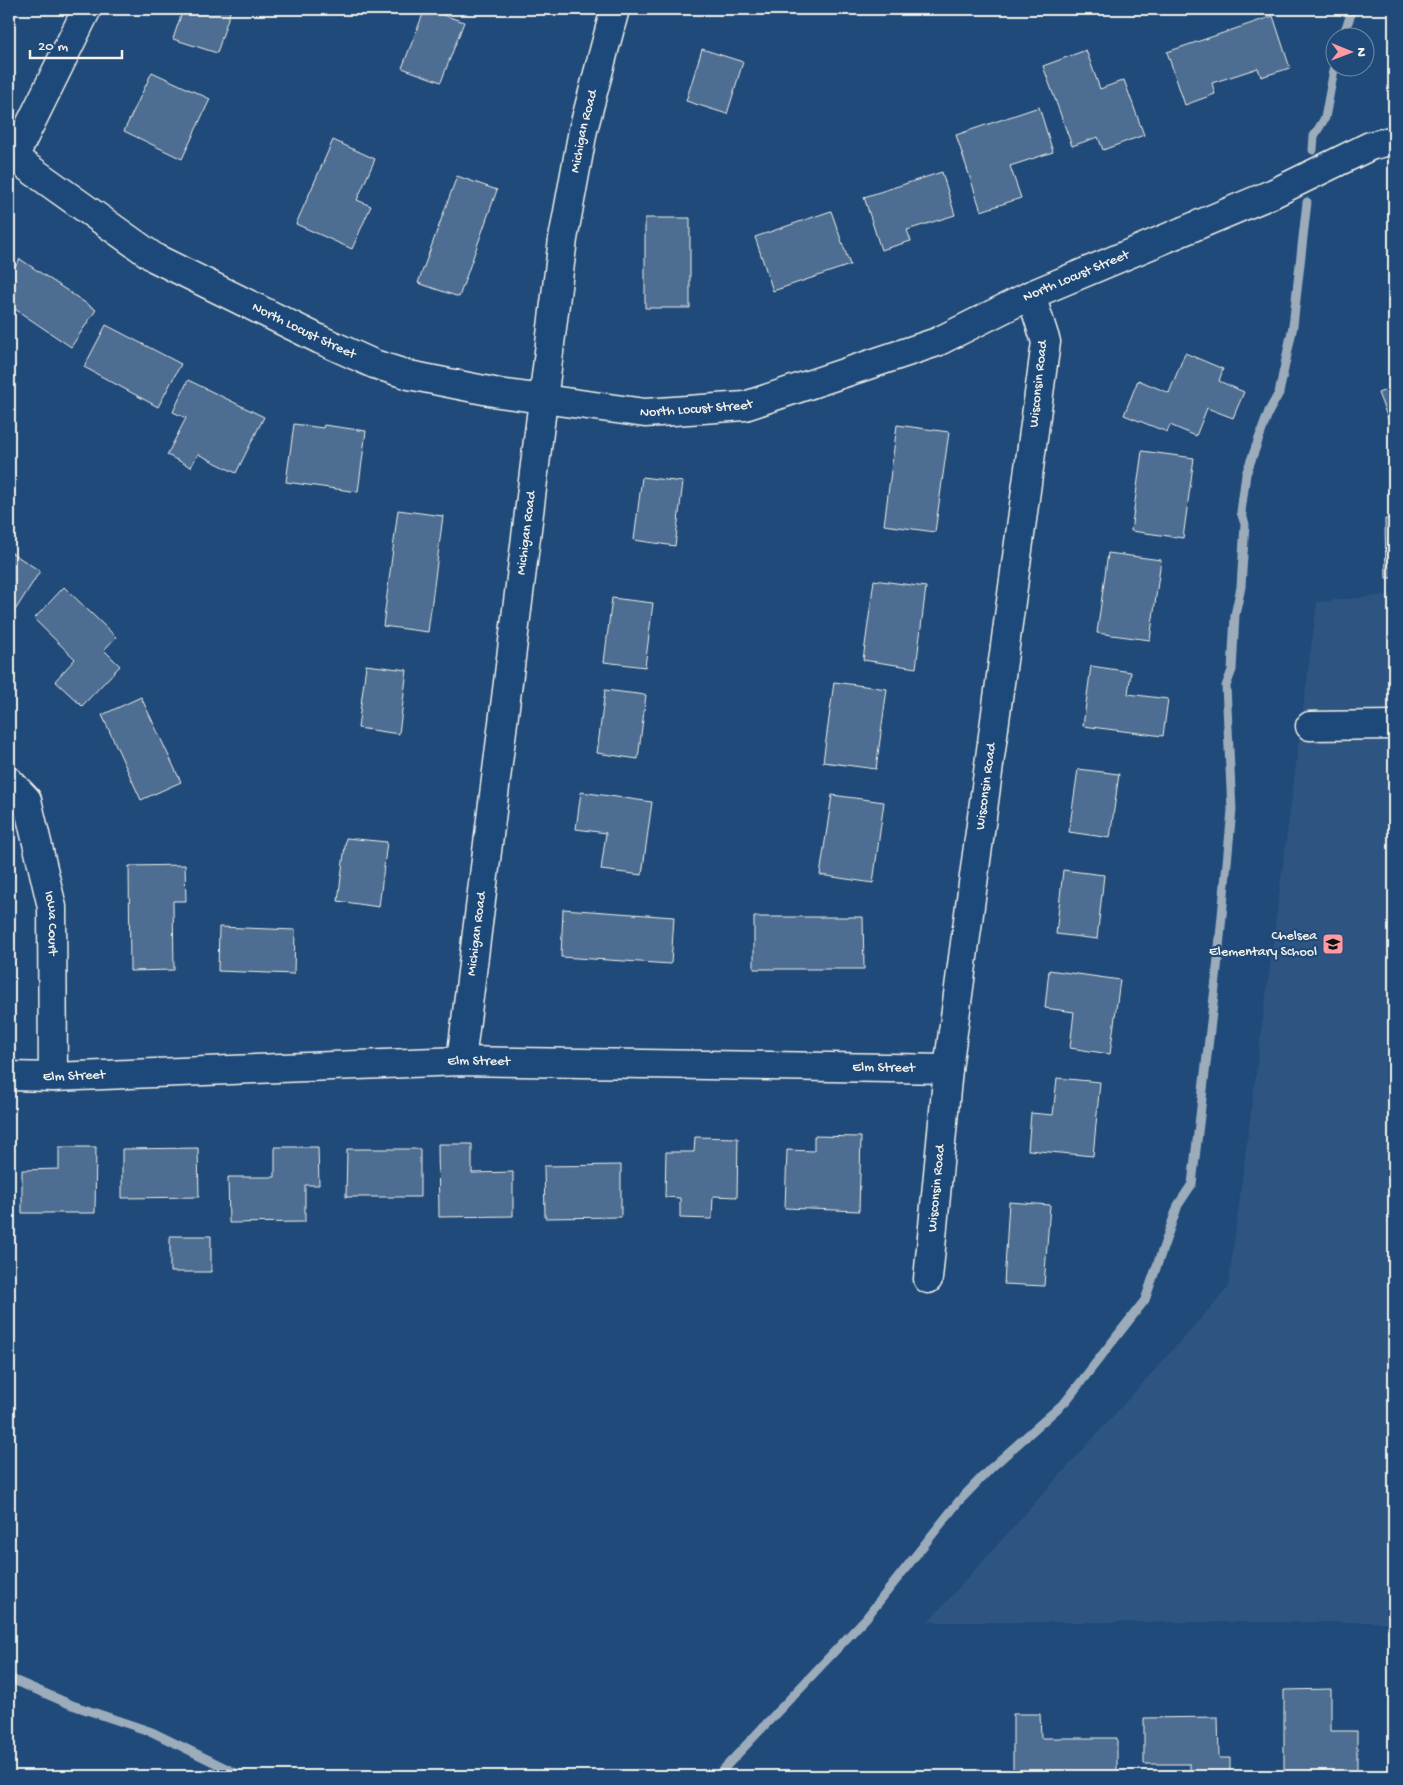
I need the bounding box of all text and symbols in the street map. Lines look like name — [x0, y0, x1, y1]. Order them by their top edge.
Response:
scale bar — [30, 28, 122, 60]
north arrow — [1326, 28, 1376, 78]
text: 20 m — [38, 38, 68, 56]
text: N — [1352, 47, 1369, 57]
street label: Michigan Road — [567, 86, 602, 174]
street label: North Locust Street — [1020, 246, 1133, 306]
street label: North Locust Street — [249, 299, 360, 364]
street label: Wisconsin Road — [1026, 338, 1052, 428]
street label: North Locust Street — [639, 395, 756, 422]
street label: Michigan Road — [513, 488, 540, 576]
street label: Wisconsin Road — [972, 740, 1001, 831]
street label: Iowa Court — [40, 889, 61, 957]
street label: Michigan Road — [463, 889, 491, 977]
place label: Chelsea Elementary School — [1209, 928, 1318, 961]
school or university icon: Chelsea Elementary School — [1321, 932, 1345, 956]
street label: Elm Street — [447, 1052, 511, 1070]
street label: Elm Street — [852, 1059, 916, 1077]
street label: Elm Street — [43, 1066, 107, 1086]
street label: Wisconsin Road — [924, 1142, 949, 1233]

